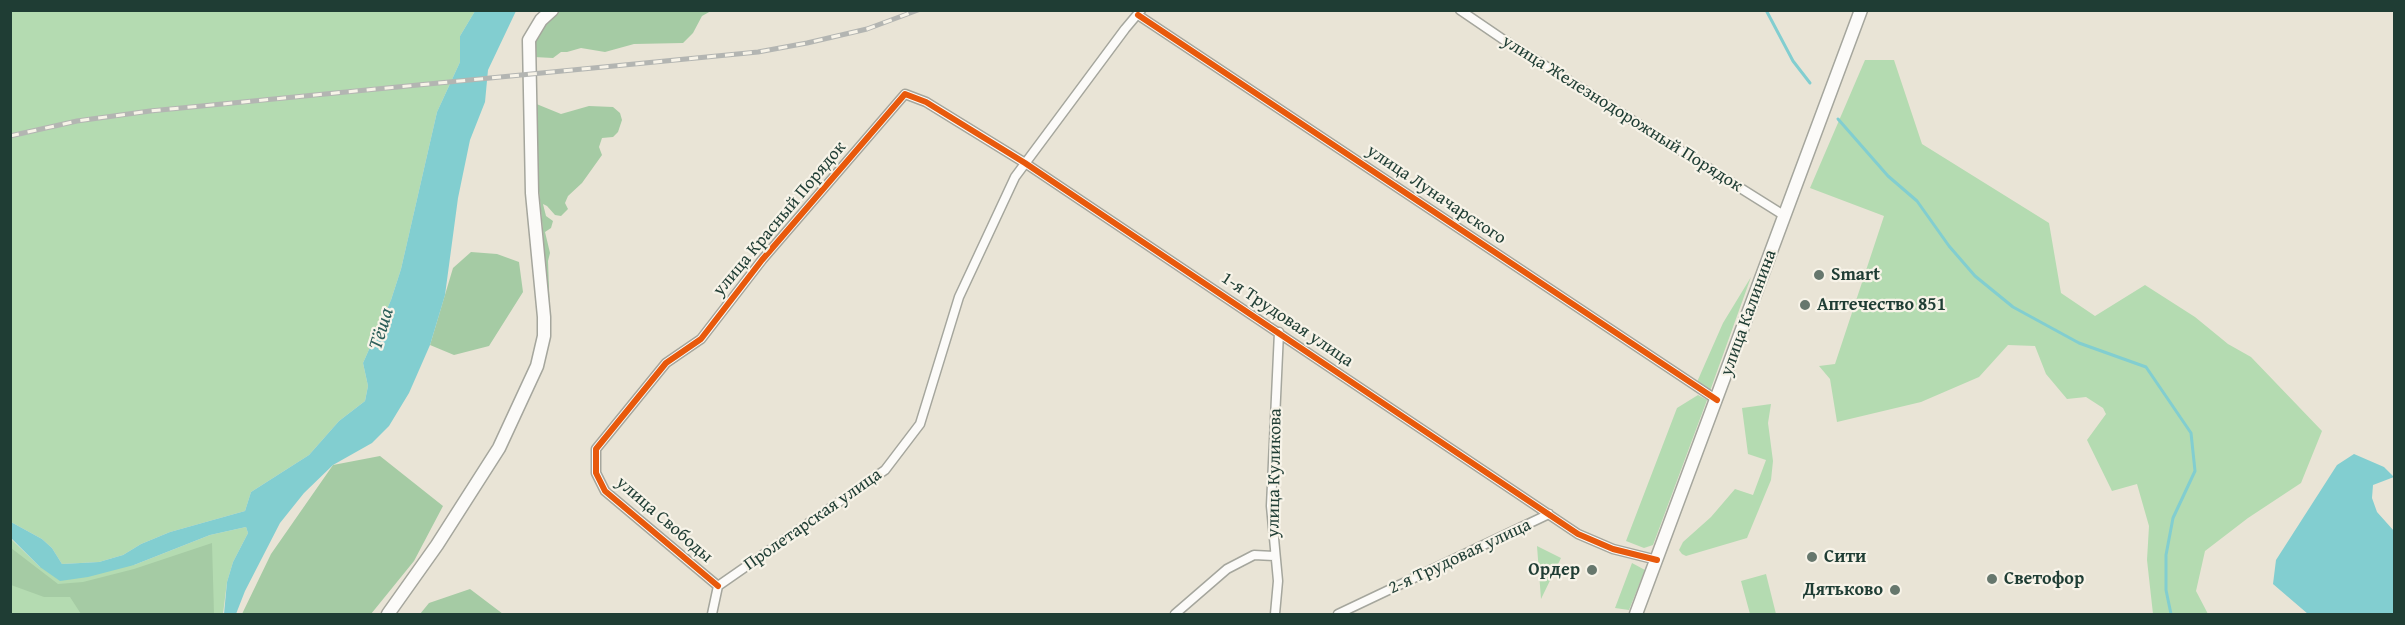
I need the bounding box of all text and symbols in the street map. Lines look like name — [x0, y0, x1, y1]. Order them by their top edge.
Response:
street label: улица Железнодорожный Порядок — [1498, 31, 1746, 197]
street label: улица Красный Порядок — [709, 137, 851, 301]
street label: улица Луначарского — [1362, 140, 1510, 250]
street label: улица Калинина — [1716, 247, 1782, 379]
place label: Smart — [1831, 264, 1880, 286]
street label: 1-я Трудовая улица — [1217, 268, 1357, 372]
marker: Smart — [1812, 268, 1826, 282]
place label: Аптечество 851 — [1817, 294, 1946, 316]
marker: Аптечество 851 — [1798, 298, 1812, 312]
water label: Тёша — [364, 305, 400, 353]
street label: улица Куликова — [1263, 408, 1287, 538]
street label: Пролетарская улица — [740, 464, 886, 576]
street label: улица Свободы — [611, 472, 717, 568]
street label: 2-я Трудовая улица — [1385, 514, 1535, 600]
place label: Сити — [1824, 546, 1866, 568]
marker: Сити — [1805, 550, 1819, 564]
place label: Ордер — [1528, 559, 1580, 581]
marker: Ордер — [1585, 563, 1599, 577]
place label: Светофор — [2004, 568, 2084, 590]
marker: Светофор — [1985, 572, 1999, 586]
place label: Дятьково — [1803, 579, 1883, 601]
marker: Дятьково — [1888, 583, 1902, 597]

